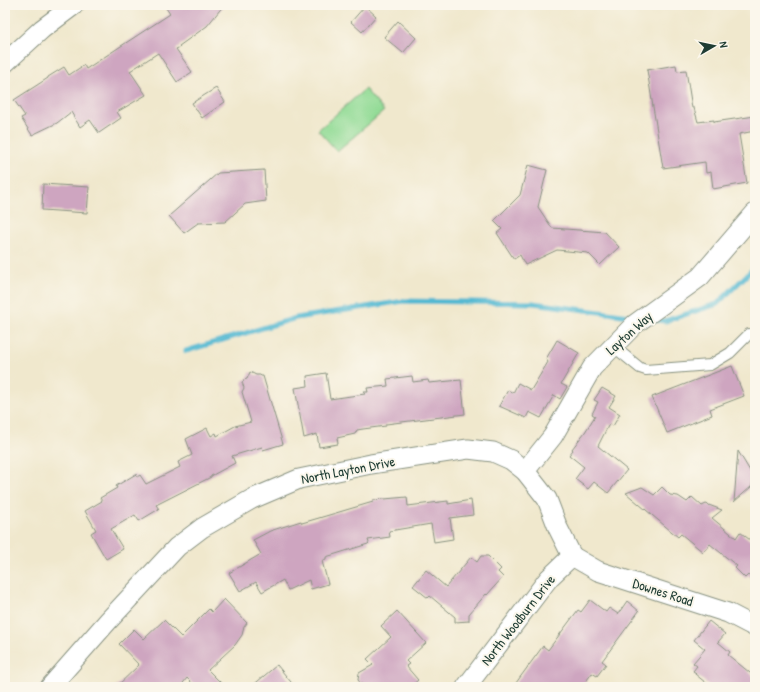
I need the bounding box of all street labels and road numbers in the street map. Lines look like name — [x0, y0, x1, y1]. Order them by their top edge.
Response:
street label: Layton Way — [601, 307, 657, 359]
street label: North Layton Drive — [299, 451, 397, 489]
street label: North Woodburn Drive — [476, 570, 559, 669]
street label: Downes Road — [631, 573, 696, 610]

